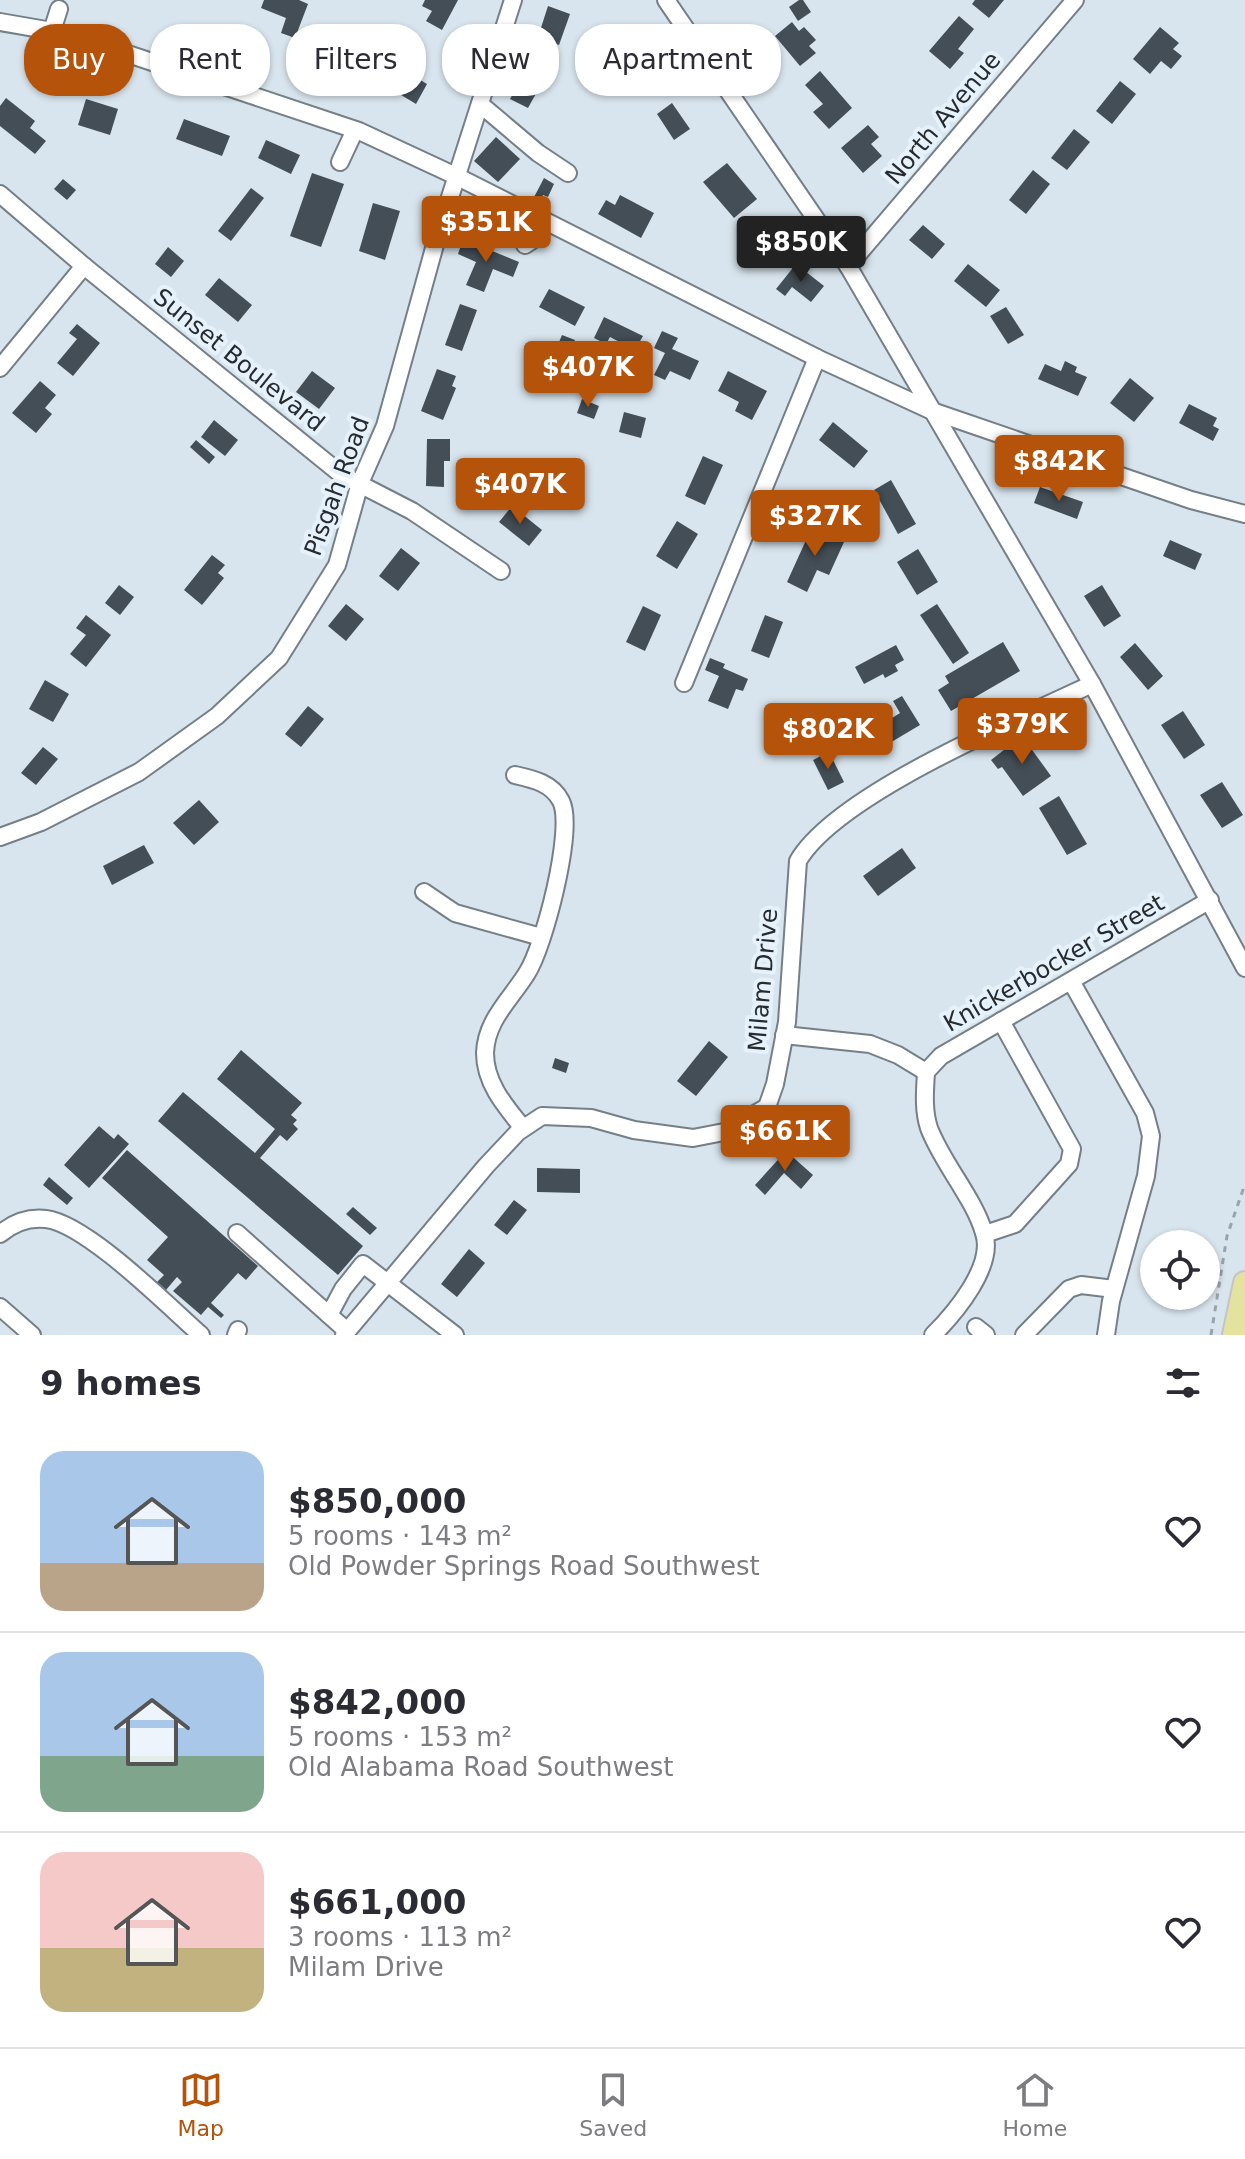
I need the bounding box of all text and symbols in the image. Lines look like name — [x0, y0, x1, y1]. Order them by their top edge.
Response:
chip: Buy — [24, 24, 134, 96]
chip: Rent — [150, 24, 270, 96]
chip: Filters — [286, 24, 426, 96]
chip: New — [442, 24, 559, 96]
chip: Apartment — [575, 24, 781, 96]
street label: North Avenue — [880, 46, 1006, 190]
pin: $351K — [430, 196, 542, 264]
text: $351K — [440, 207, 532, 237]
pin: $850K — [745, 216, 857, 284]
text: $850K — [755, 227, 847, 257]
street label: Sunset Boulevard — [148, 283, 330, 437]
pin: $407K — [532, 341, 644, 409]
text: $407K — [542, 352, 634, 382]
street label: Pisgah Road — [299, 413, 375, 559]
pin: $842K — [1003, 435, 1115, 503]
text: $842K — [1013, 446, 1105, 476]
pin: $407K — [464, 458, 576, 526]
text: $407K — [474, 469, 566, 499]
pin: $327K — [759, 490, 871, 558]
text: $327K — [769, 501, 861, 531]
pin: $379K — [966, 698, 1078, 766]
pin: $802K — [772, 703, 884, 771]
text: $379K — [976, 709, 1068, 739]
text: $802K — [782, 714, 874, 744]
street label: Knickerbocker Street — [939, 888, 1169, 1038]
street label: Milam Drive — [743, 907, 783, 1053]
pin: $661K — [729, 1105, 841, 1173]
text: $661K — [739, 1116, 831, 1146]
map controls — [1140, 1230, 1220, 1310]
button: locate — [1140, 1230, 1220, 1310]
icon: filters — [1161, 1361, 1205, 1405]
text: 9 homes — [40, 1363, 202, 1403]
text: $850,000 — [288, 1481, 467, 1521]
icon: home — [104, 1483, 200, 1579]
icon: heart — [1161, 1509, 1205, 1553]
text: 5 rooms · 143 m² — [288, 1521, 512, 1551]
text: Old Powder Springs Road Southwest — [288, 1551, 760, 1581]
text: $842,000 — [288, 1682, 467, 1722]
icon: home — [104, 1684, 200, 1780]
icon: heart — [1161, 1710, 1205, 1754]
text: 5 rooms · 153 m² — [288, 1722, 512, 1752]
text: Old Alabama Road Southwest — [288, 1752, 673, 1782]
text: $661,000 — [288, 1882, 467, 1922]
icon: home — [104, 1884, 200, 1980]
icon: heart — [1161, 1910, 1205, 1954]
text: 3 rooms · 113 m² — [288, 1922, 512, 1952]
text: Milam Drive — [288, 1952, 444, 1982]
tab: Map — [178, 2068, 224, 2141]
tab: Saved — [579, 2068, 647, 2141]
tab: Home — [1002, 2068, 1067, 2141]

